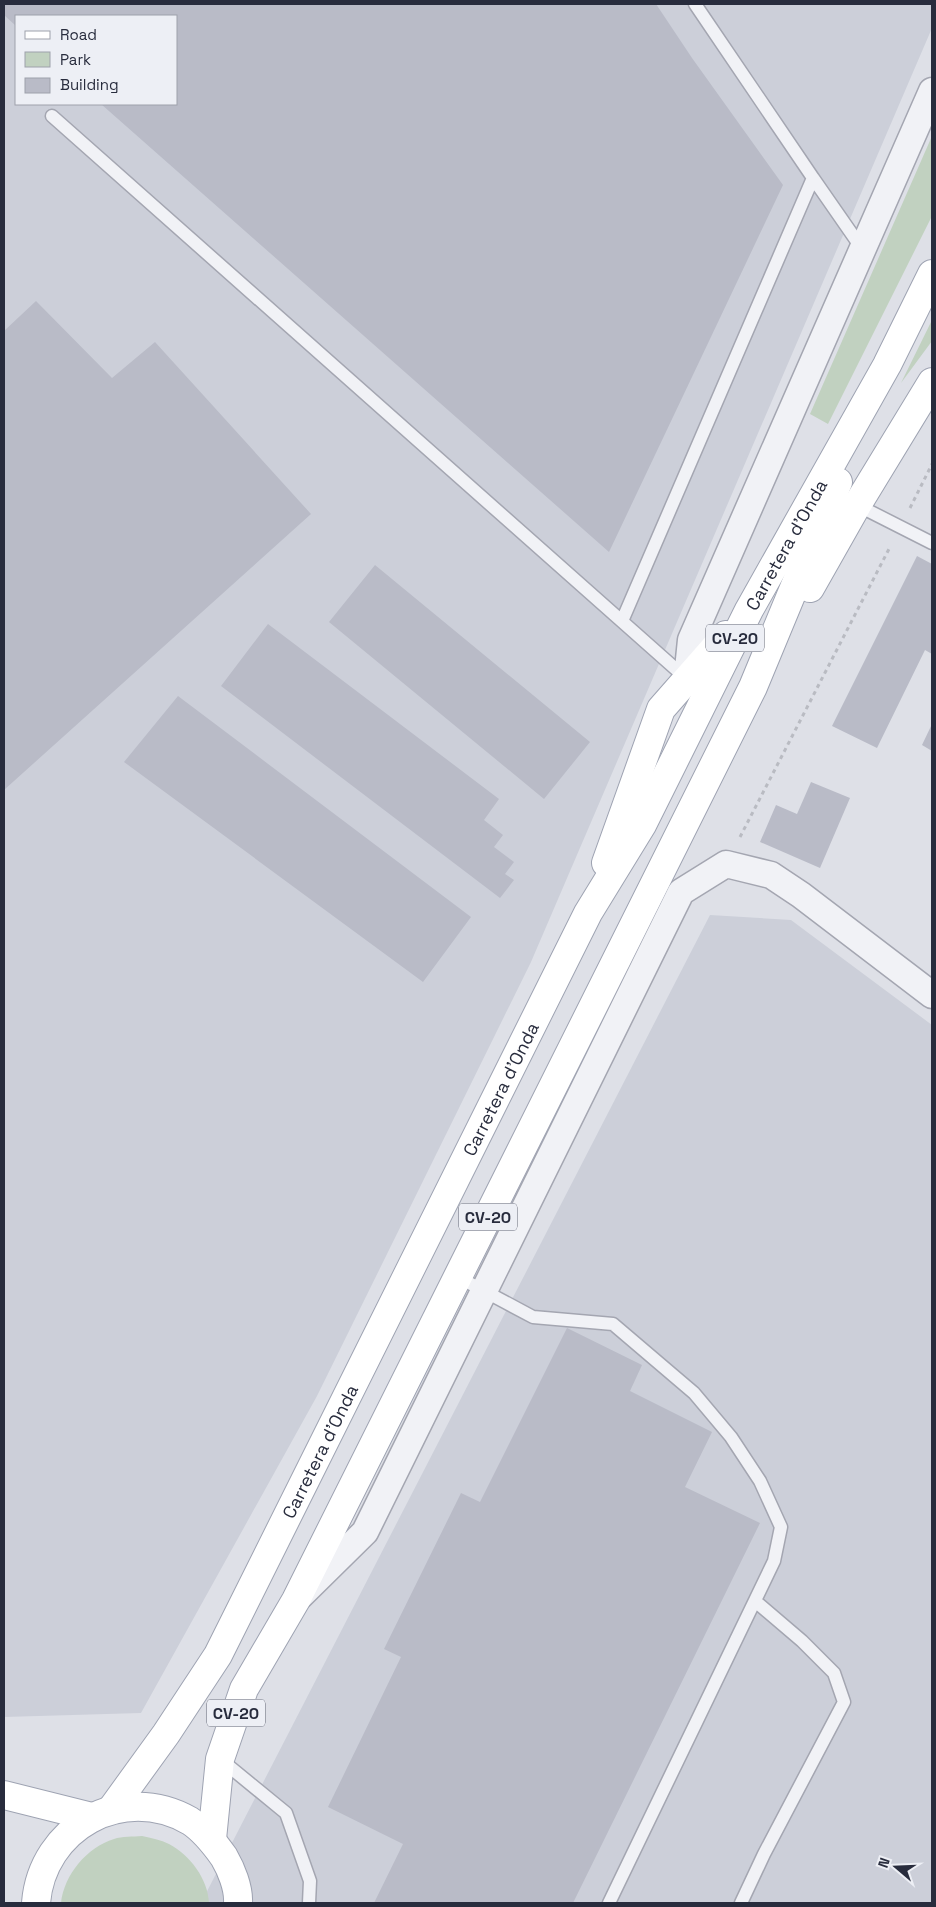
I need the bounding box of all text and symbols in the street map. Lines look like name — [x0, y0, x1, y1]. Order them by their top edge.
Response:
legend — [15, 15, 178, 105]
text: Road — [60, 25, 97, 44]
text: Park — [60, 50, 91, 69]
text: Building — [60, 75, 119, 94]
street label: Carretera d'Onda — [740, 475, 832, 614]
road number: CV-20 — [706, 624, 764, 651]
street label: Carretera d'Onda — [457, 1018, 543, 1160]
road number: CV-20 — [459, 1204, 517, 1230]
street label: Carretera d'Onda — [277, 1381, 363, 1522]
road number: CV-20 — [207, 1700, 265, 1726]
north arrow — [871, 1842, 921, 1892]
text: N — [874, 1855, 894, 1870]

